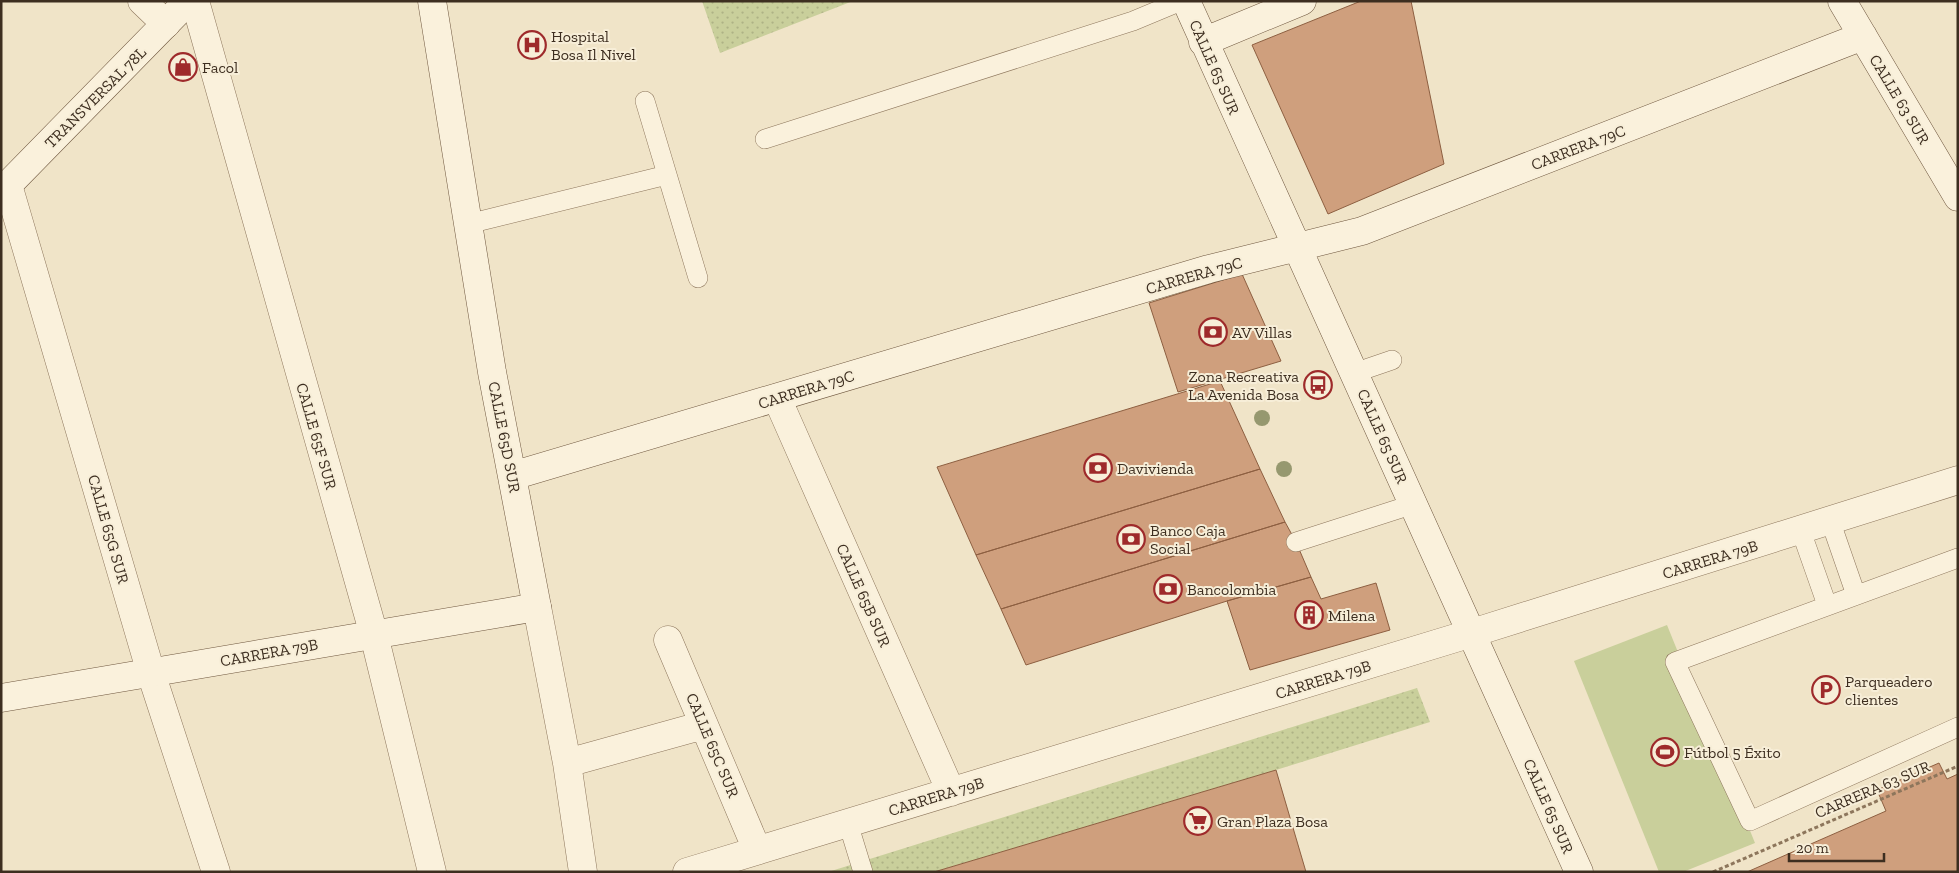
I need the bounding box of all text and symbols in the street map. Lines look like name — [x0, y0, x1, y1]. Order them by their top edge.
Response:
street label: CALLE 65 SUR — [1185, 17, 1244, 117]
place label: Hospital Bosa Il Nivel — [551, 27, 636, 64]
hospital icon: Hospital Bosa Il Nivel — [517, 30, 547, 60]
street label: TRANSVERSAL 78L — [41, 43, 150, 152]
street label: CALLE 63 SUR — [1865, 51, 1934, 148]
shop icon: Facol — [168, 52, 198, 82]
place label: Facol — [202, 58, 238, 77]
street label: CARRERA 79C — [1528, 121, 1628, 174]
street label: CARRERA 79C — [1144, 253, 1245, 298]
bank icon: AV Villas — [1198, 317, 1228, 347]
place label: AV Villas — [1232, 323, 1292, 342]
street label: CARRERA 79C — [756, 366, 857, 413]
place label: Zona Recreativa La Avenida Bosa — [1188, 367, 1299, 404]
bus stop icon: Zona Recreativa La Avenida Bosa — [1303, 370, 1333, 400]
street label: CALLE 65D SUR — [484, 380, 525, 494]
street label: CALLE 65F SUR — [292, 381, 341, 492]
street label: CALLE 65 SUR — [1353, 386, 1412, 486]
bank icon: Davivienda — [1083, 453, 1113, 483]
place label: Davivienda — [1117, 459, 1194, 478]
street label: CALLE 65G SUR — [84, 472, 133, 586]
place label: Banco Caja Social — [1150, 521, 1226, 558]
bank icon: Banco Caja Social — [1116, 524, 1146, 554]
street label: CARRERA 79B — [1660, 536, 1761, 583]
street label: CALLE 65B SUR — [832, 541, 895, 650]
bank icon: Bancolombia — [1153, 574, 1183, 604]
place label: Bancolombia — [1187, 580, 1276, 599]
building icon: Milena — [1294, 600, 1324, 630]
place label: Milena — [1328, 606, 1376, 625]
street label: CARRERA 79B — [219, 634, 320, 670]
street label: CARRERA 79B — [1273, 656, 1374, 703]
place label: Parqueadero clientes — [1845, 672, 1933, 709]
parking icon: Parqueadero clientes — [1811, 675, 1841, 705]
street label: CALLE 65C SUR — [682, 690, 743, 800]
sports icon: Fútbol 5 Éxito — [1650, 737, 1680, 767]
place label: Fútbol 5 Éxito — [1684, 743, 1781, 762]
street label: CALLE 65 SUR — [1519, 756, 1578, 856]
street label: CARRERA 63 SUR — [1812, 757, 1933, 822]
street label: CARRERA 79B — [886, 773, 987, 820]
supermarket icon: Gran Plaza Bosa — [1183, 806, 1213, 836]
place label: Gran Plaza Bosa — [1217, 812, 1328, 831]
scale bar — [1789, 830, 1884, 862]
text: 20 m — [1796, 839, 1829, 857]

